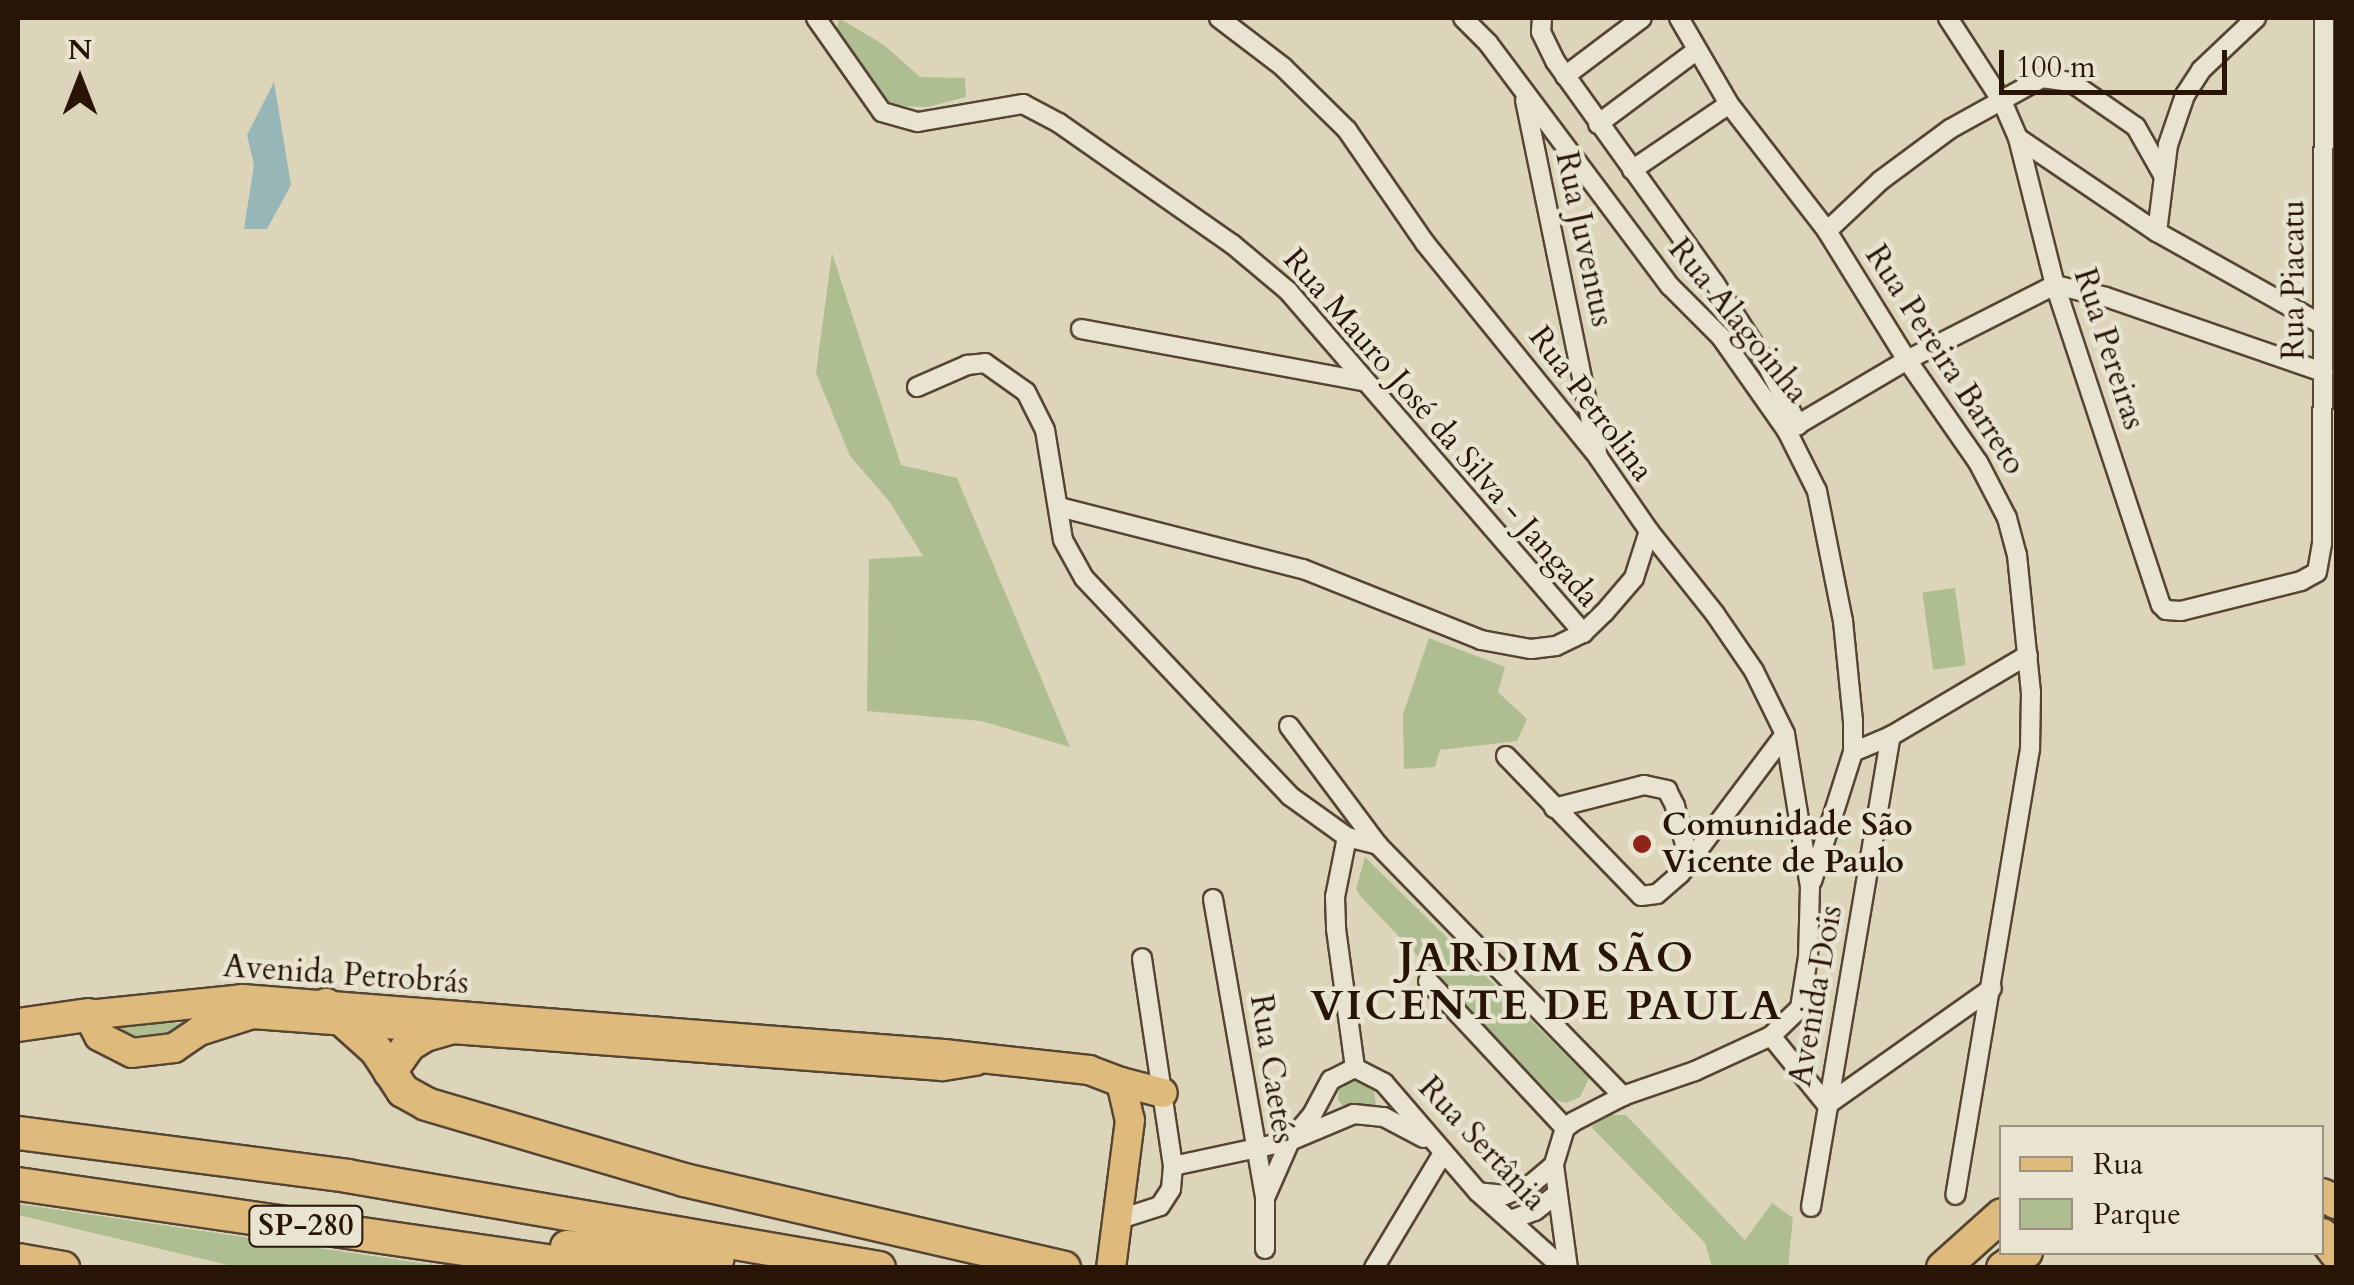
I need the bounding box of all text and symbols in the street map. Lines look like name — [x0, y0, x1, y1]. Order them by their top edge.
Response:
north arrow — [30, 30, 130, 130]
scale bar — [2004, 30, 2232, 92]
text: N — [68, 31, 92, 69]
text: 100 m — [2016, 47, 2096, 88]
street label: Rua Juventus — [1547, 148, 1621, 330]
street label: Rua Piacatu — [2275, 200, 2313, 360]
street label: Rua Alagoinha — [1660, 231, 1816, 411]
street label: Rua Pereira Barreto — [1857, 238, 2033, 482]
street label: Rua Mauro José da Silva - Jangada — [1275, 241, 1607, 615]
street label: Rua Pereiras — [2065, 264, 2153, 434]
street label: Rua Petrolina — [1520, 319, 1662, 489]
place label: Comunidade São Vicente de Paulo — [1662, 807, 1913, 882]
marker: Comunidade São Vicente de Paulo — [1631, 833, 1653, 855]
street label: Avenida Dois — [1781, 902, 1851, 1090]
district label: JARDIM SÃO VICENTE DE PAULA — [1310, 933, 1784, 1032]
street label: Avenida Petrobrás — [222, 947, 470, 1003]
street label: Rua Caetés — [1241, 992, 1303, 1146]
street label: Rua Sertânia — [1410, 1069, 1554, 1219]
legend — [1999, 1125, 2324, 1255]
text: Rua — [2093, 1144, 2143, 1185]
text: Parque — [2093, 1194, 2181, 1235]
road number: SP-280 — [246, 1201, 366, 1251]

